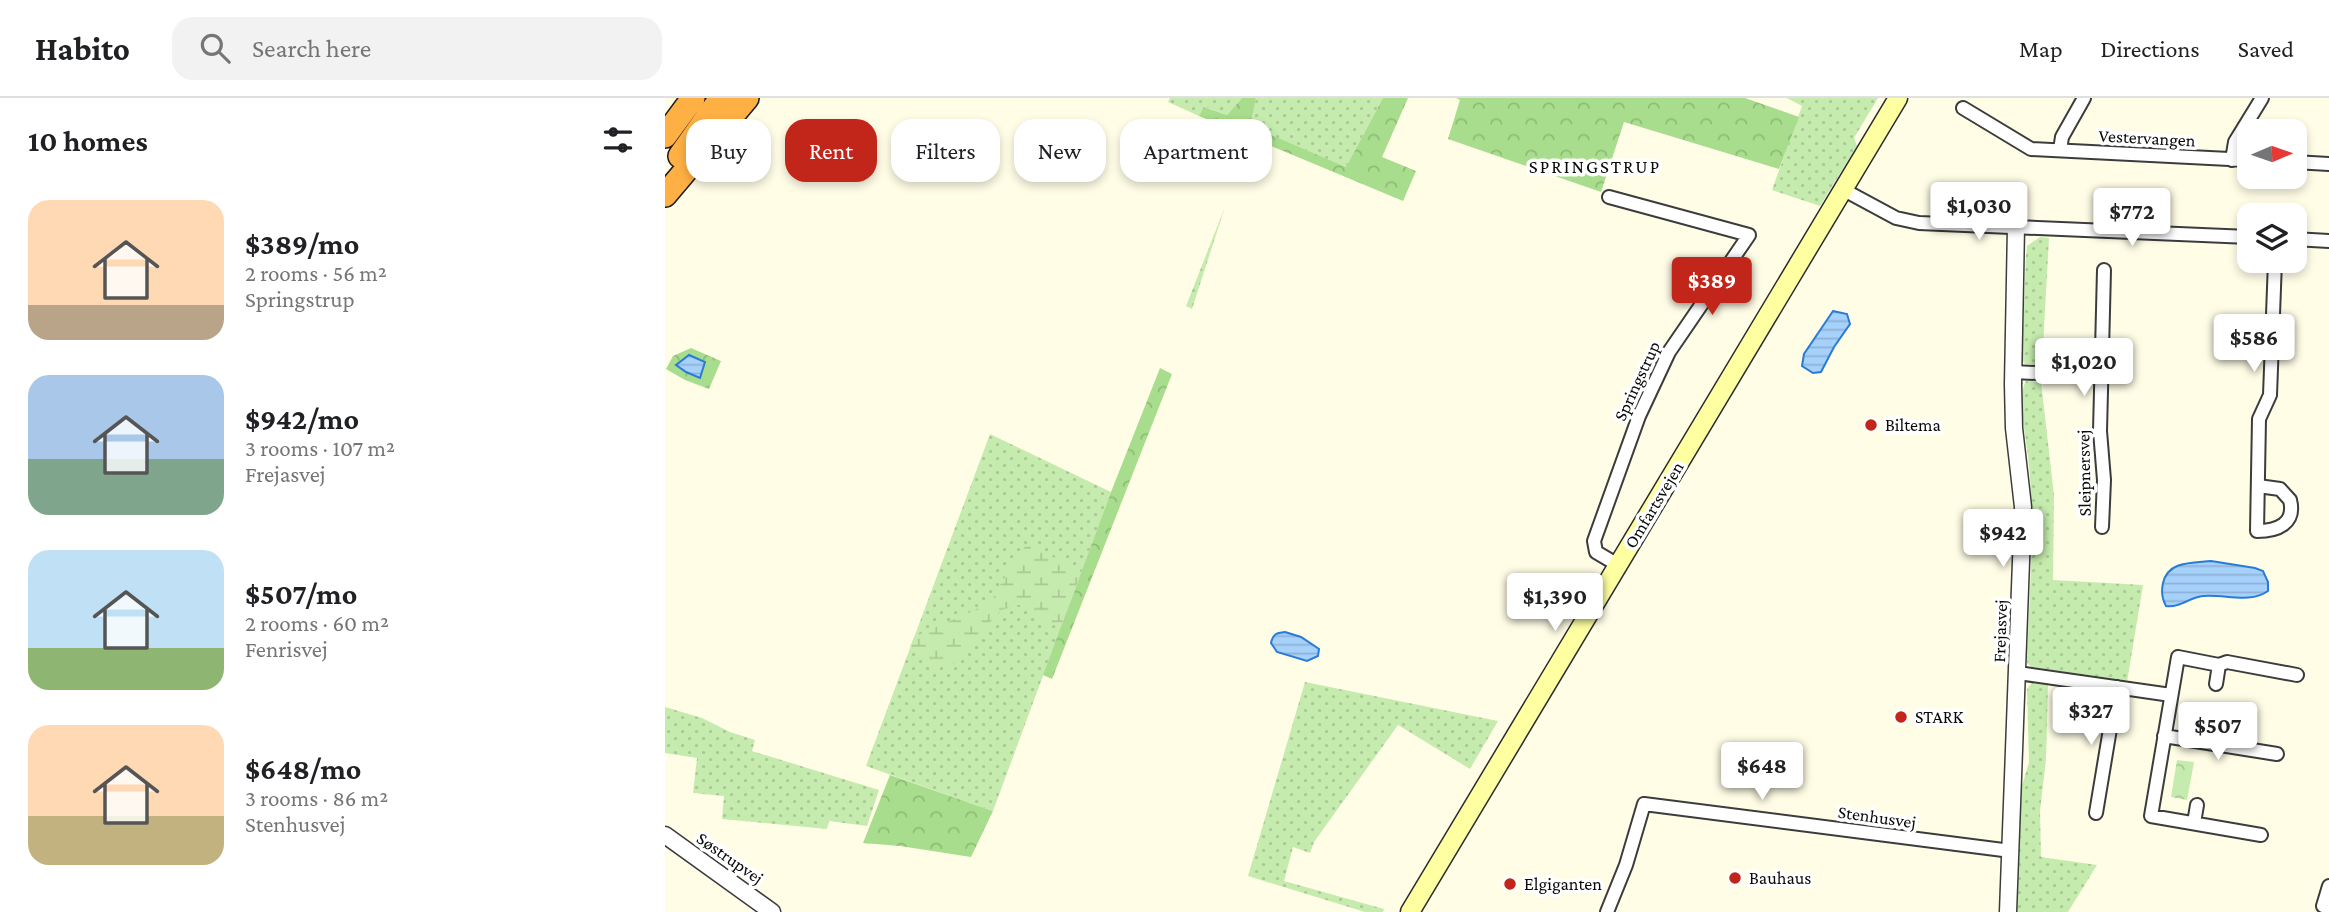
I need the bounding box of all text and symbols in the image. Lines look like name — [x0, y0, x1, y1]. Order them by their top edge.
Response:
search box — [172, 17, 662, 80]
icon: search — [196, 29, 234, 67]
text: Habito — [35, 30, 130, 67]
text: Search here — [252, 34, 371, 63]
text: Map — [2019, 35, 2063, 62]
text: Directions — [2101, 35, 2200, 62]
text: Saved — [2238, 35, 2294, 62]
chip: Buy — [686, 119, 771, 182]
chip: Rent — [785, 119, 877, 182]
chip: Filters — [891, 119, 1000, 182]
chip: New — [1014, 119, 1106, 182]
chip: Apartment — [1120, 119, 1272, 182]
north arrow — [2237, 119, 2307, 189]
map controls — [2237, 119, 2307, 273]
icon: filters — [599, 121, 637, 159]
text: 10 homes — [28, 124, 148, 157]
street label: Vestervangen — [2098, 125, 2196, 151]
district label: SPRINGSTRUP — [1529, 156, 1661, 177]
pin: $1,030 — [1922, 183, 2036, 242]
pin: $772 — [2091, 188, 2173, 248]
text: $1,030 — [1946, 192, 2012, 218]
text: $772 — [2109, 198, 2155, 224]
button: layers — [2237, 203, 2307, 273]
text: $389/mo — [245, 227, 359, 260]
icon: home — [84, 228, 168, 312]
pin: $389 — [1671, 258, 1753, 317]
text: 2 rooms · 56 m² — [245, 260, 387, 286]
text: $389 — [1688, 267, 1736, 293]
text: Springstrup — [245, 286, 354, 312]
pin: $586 — [2213, 314, 2295, 374]
text: $586 — [2230, 324, 2278, 350]
street label: Springstrup — [1610, 338, 1664, 424]
pin: $1,020 — [2027, 338, 2141, 398]
text: $1,020 — [2051, 348, 2117, 374]
text: $942/mo — [245, 402, 359, 435]
icon: home — [84, 403, 168, 487]
place label: Biltema — [1885, 415, 1941, 435]
marker: Biltema — [1863, 417, 1879, 433]
street label: Sleipnersvej — [2073, 430, 2096, 516]
text: 3 rooms · 107 m² — [245, 435, 395, 461]
street label: Omfartsvejen — [1620, 458, 1689, 552]
text: Frejasvej — [245, 461, 325, 487]
pin: $942 — [1962, 510, 2044, 569]
text: $942 — [1979, 519, 2027, 545]
pin: $1,390 — [1498, 574, 1612, 633]
text: $507/mo — [245, 577, 357, 610]
icon: home — [84, 578, 168, 662]
text: $1,390 — [1523, 583, 1587, 609]
street label: Frejasvej — [1989, 599, 2012, 663]
text: 2 rooms · 60 m² — [245, 610, 389, 636]
text: Fenrisvej — [245, 636, 328, 662]
pin: $327 — [2050, 688, 2132, 747]
text: $327 — [2069, 697, 2113, 723]
pin: $507 — [2177, 702, 2259, 762]
place label: STARK — [1915, 707, 1964, 727]
marker: STARK — [1893, 709, 1909, 725]
text: $507 — [2194, 712, 2242, 738]
pin: $648 — [1721, 742, 1803, 802]
text: $648/mo — [245, 752, 361, 785]
text: $648 — [1737, 752, 1787, 778]
icon: home — [84, 753, 168, 837]
text: 3 rooms · 86 m² — [245, 785, 388, 811]
street label: Stenhusvej — [1837, 802, 1917, 833]
text: Stenhusvej — [245, 811, 345, 837]
street label: Søstrupvej — [692, 828, 767, 889]
place label: Bauhaus — [1749, 868, 1811, 888]
marker: Bauhaus — [1727, 870, 1743, 886]
place label: Elgiganten — [1524, 874, 1602, 894]
marker: Elgiganten — [1502, 876, 1518, 892]

